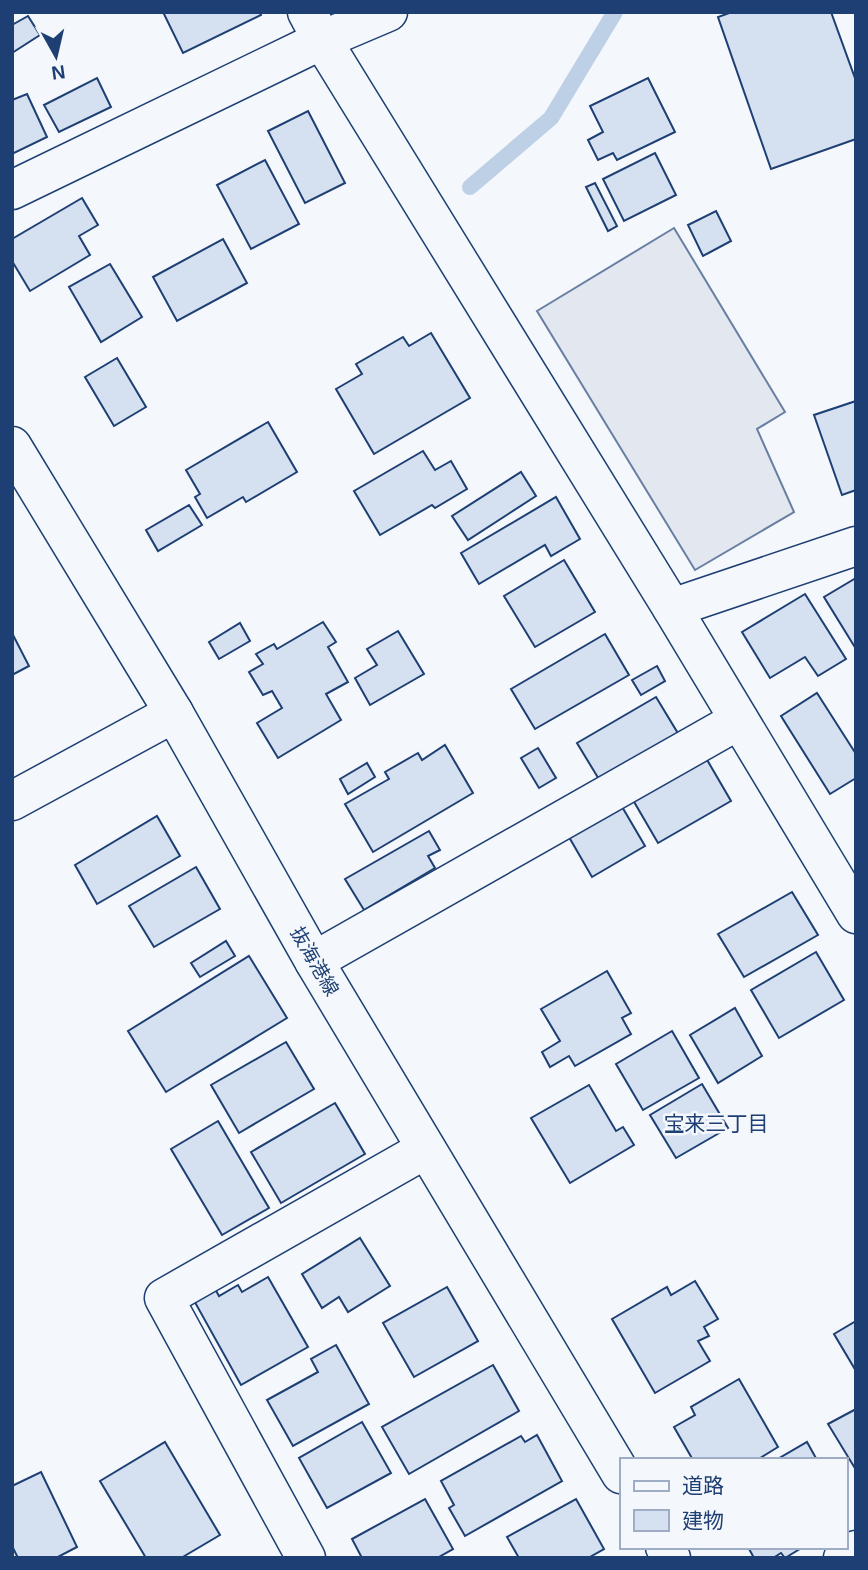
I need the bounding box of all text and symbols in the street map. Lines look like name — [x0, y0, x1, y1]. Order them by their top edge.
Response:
north arrow — [21, 21, 91, 91]
text: N — [50, 61, 67, 84]
street label: 抜海港線 — [286, 923, 343, 999]
district label: 宝来三丁目 — [664, 1112, 769, 1135]
legend — [620, 1458, 847, 1549]
text: 道路 — [682, 1474, 724, 1497]
text: 建物 — [682, 1509, 724, 1532]

